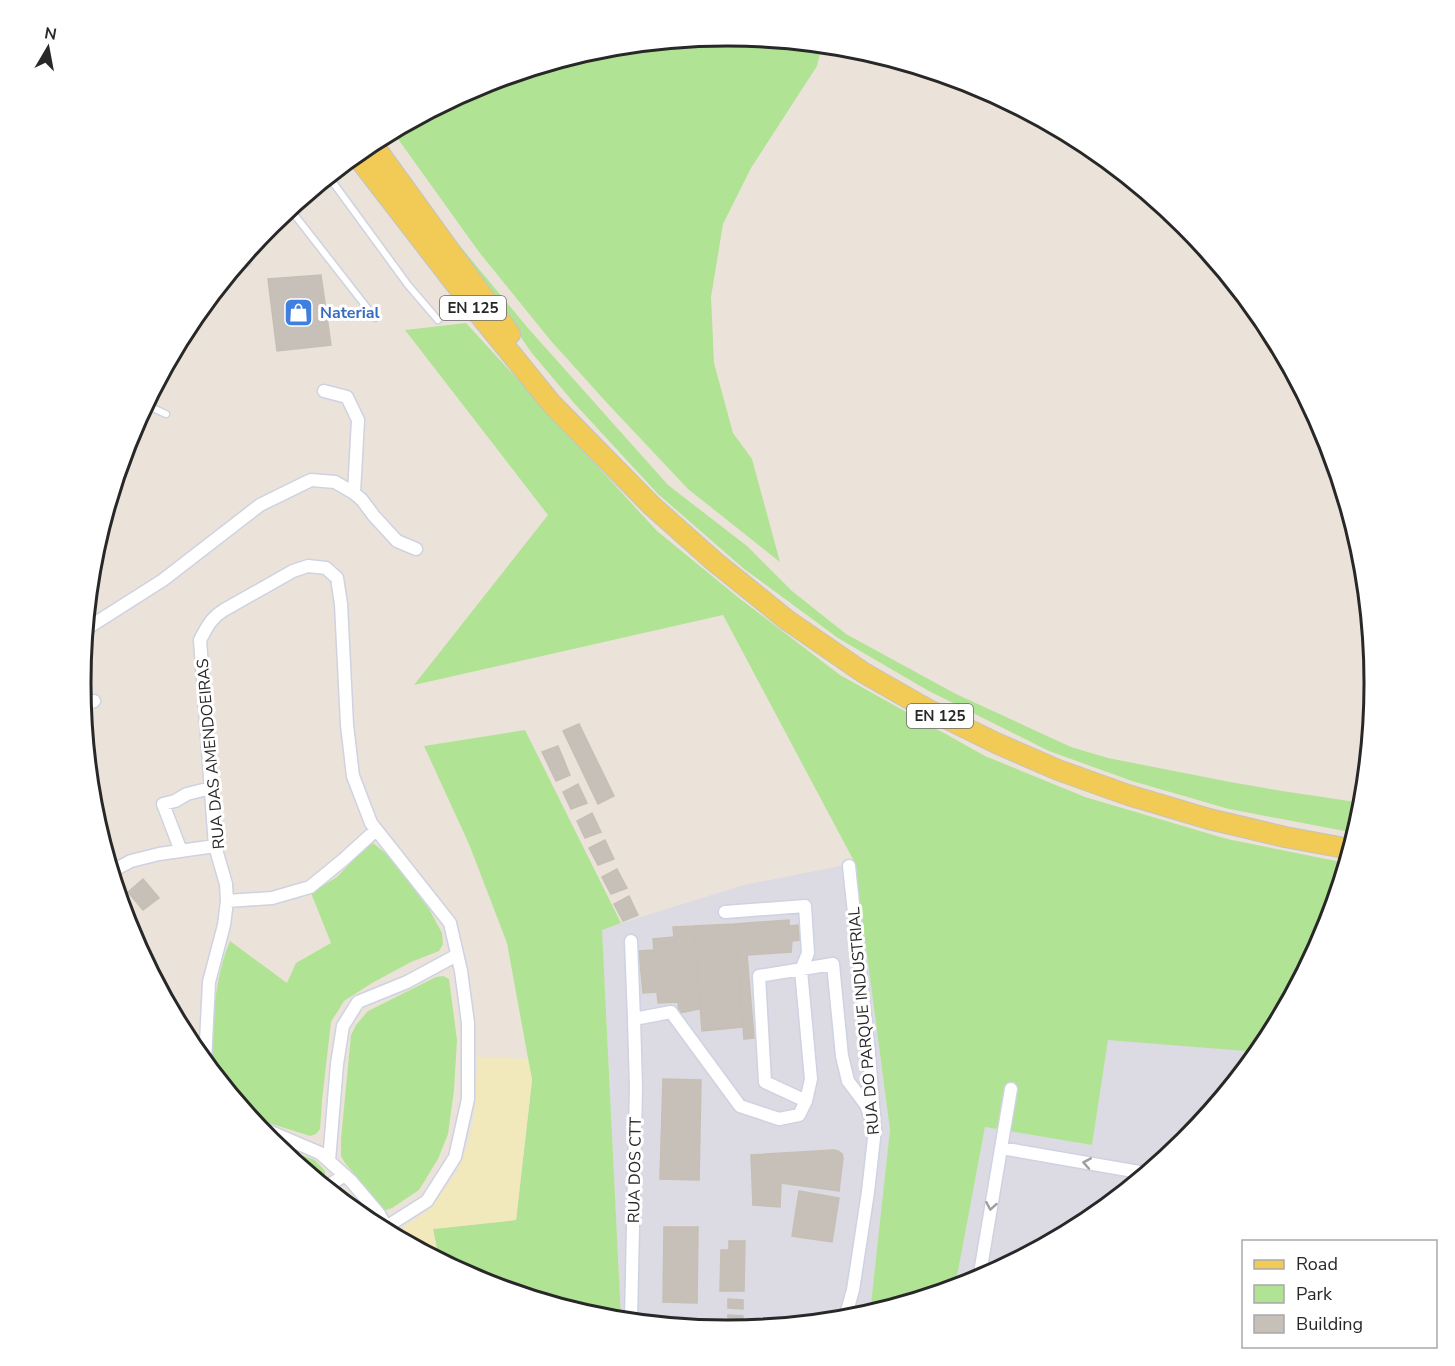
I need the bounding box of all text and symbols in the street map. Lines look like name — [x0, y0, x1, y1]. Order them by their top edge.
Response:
north arrow — [18, 18, 78, 78]
text: N — [43, 22, 58, 46]
shop icon: Naterial — [283, 296, 315, 328]
road number: EN 125 — [440, 296, 506, 320]
place label: Naterial — [320, 302, 380, 324]
street label: RUA DAS AMENDOEIRAS — [192, 658, 230, 850]
road number: EN 125 — [907, 704, 973, 728]
street label: RUA DO PARQUE INDUSTRIAL — [843, 906, 885, 1136]
street label: RUA DOS CTT — [623, 1116, 647, 1223]
one-way arrow — [1083, 1158, 1092, 1170]
one-way arrow — [986, 1201, 998, 1211]
legend — [1242, 1240, 1437, 1348]
text: Road — [1296, 1252, 1338, 1276]
text: Park — [1296, 1282, 1333, 1306]
text: Building — [1296, 1312, 1363, 1336]

